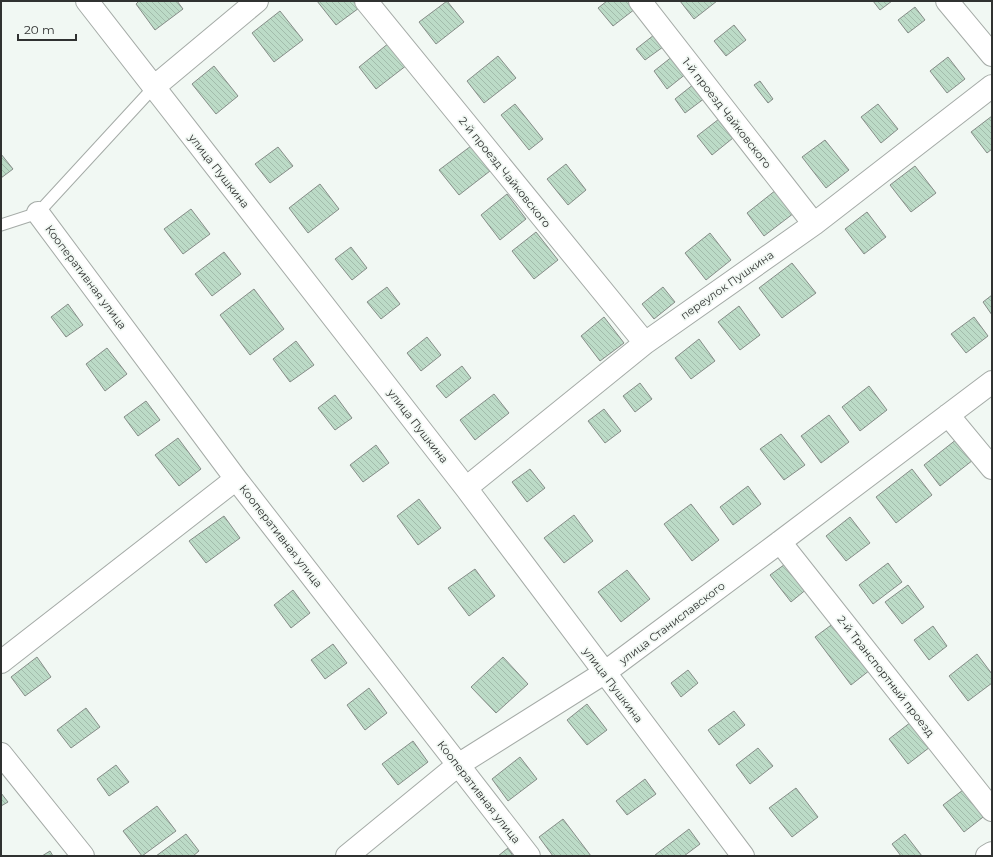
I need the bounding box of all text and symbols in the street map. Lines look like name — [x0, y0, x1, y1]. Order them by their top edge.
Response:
scale bar — [18, 16, 76, 42]
text: 20 m — [24, 22, 55, 37]
street label: 1-й проезд Чайковского — [680, 55, 774, 171]
street label: 2-й проезд Чайковского — [456, 114, 554, 230]
street label: улица Пушкина — [185, 130, 252, 211]
street label: Кооперативная улица — [42, 222, 130, 332]
street label: переулок Пушкина — [678, 247, 776, 323]
street label: улица Пушкина — [384, 385, 451, 466]
street label: Кооперативная улица — [236, 482, 326, 590]
street label: улица Станиславского — [616, 579, 728, 668]
street label: 2-й Транспортный проезд — [834, 613, 938, 739]
street label: улица Пушкина — [580, 644, 646, 725]
street label: Кооперативная улица — [434, 738, 524, 846]

